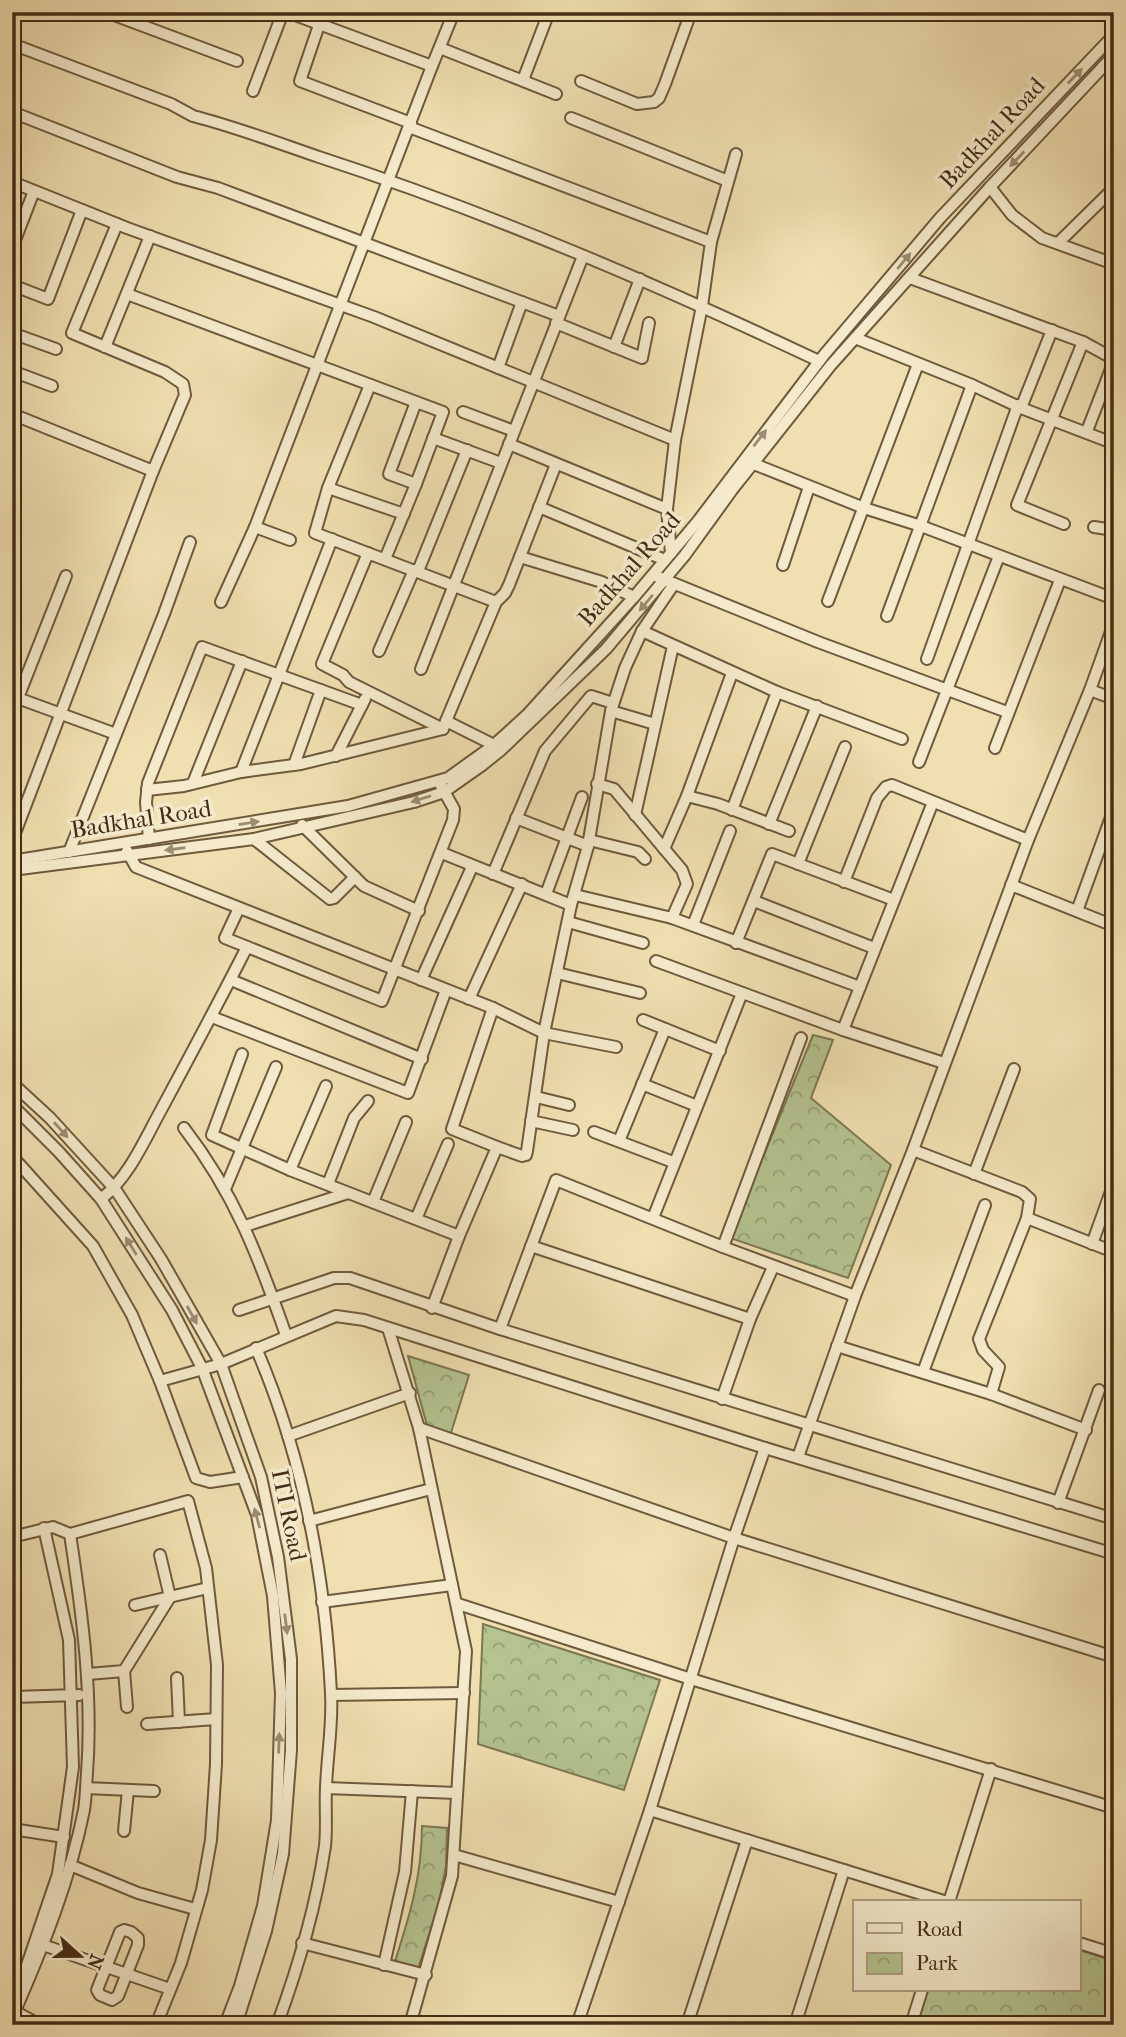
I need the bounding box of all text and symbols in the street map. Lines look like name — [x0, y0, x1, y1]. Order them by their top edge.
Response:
one-way arrow — [1066, 68, 1082, 85]
street label: Badkhal Road — [933, 71, 1051, 194]
one-way arrow — [1009, 150, 1025, 167]
one-way arrow — [896, 253, 911, 270]
one-way arrow — [753, 429, 768, 447]
street label: Badkhal Road — [572, 506, 687, 632]
one-way arrow — [638, 593, 653, 611]
street label: Badkhal Road — [69, 794, 214, 844]
one-way arrow — [411, 794, 432, 805]
one-way arrow — [238, 817, 260, 828]
one-way arrow — [164, 844, 186, 855]
one-way arrow — [53, 1122, 69, 1139]
one-way arrow — [125, 1236, 138, 1255]
one-way arrow — [186, 1306, 198, 1325]
street label: ITI Road — [266, 1466, 313, 1565]
one-way arrow — [251, 1507, 261, 1528]
one-way arrow — [281, 1613, 292, 1635]
one-way arrow — [274, 1732, 285, 1754]
legend — [853, 1900, 1080, 1992]
text: Road — [916, 1917, 963, 1941]
north arrow — [46, 1922, 116, 1992]
text: N — [82, 1951, 108, 1973]
text: Park — [916, 1951, 958, 1975]

